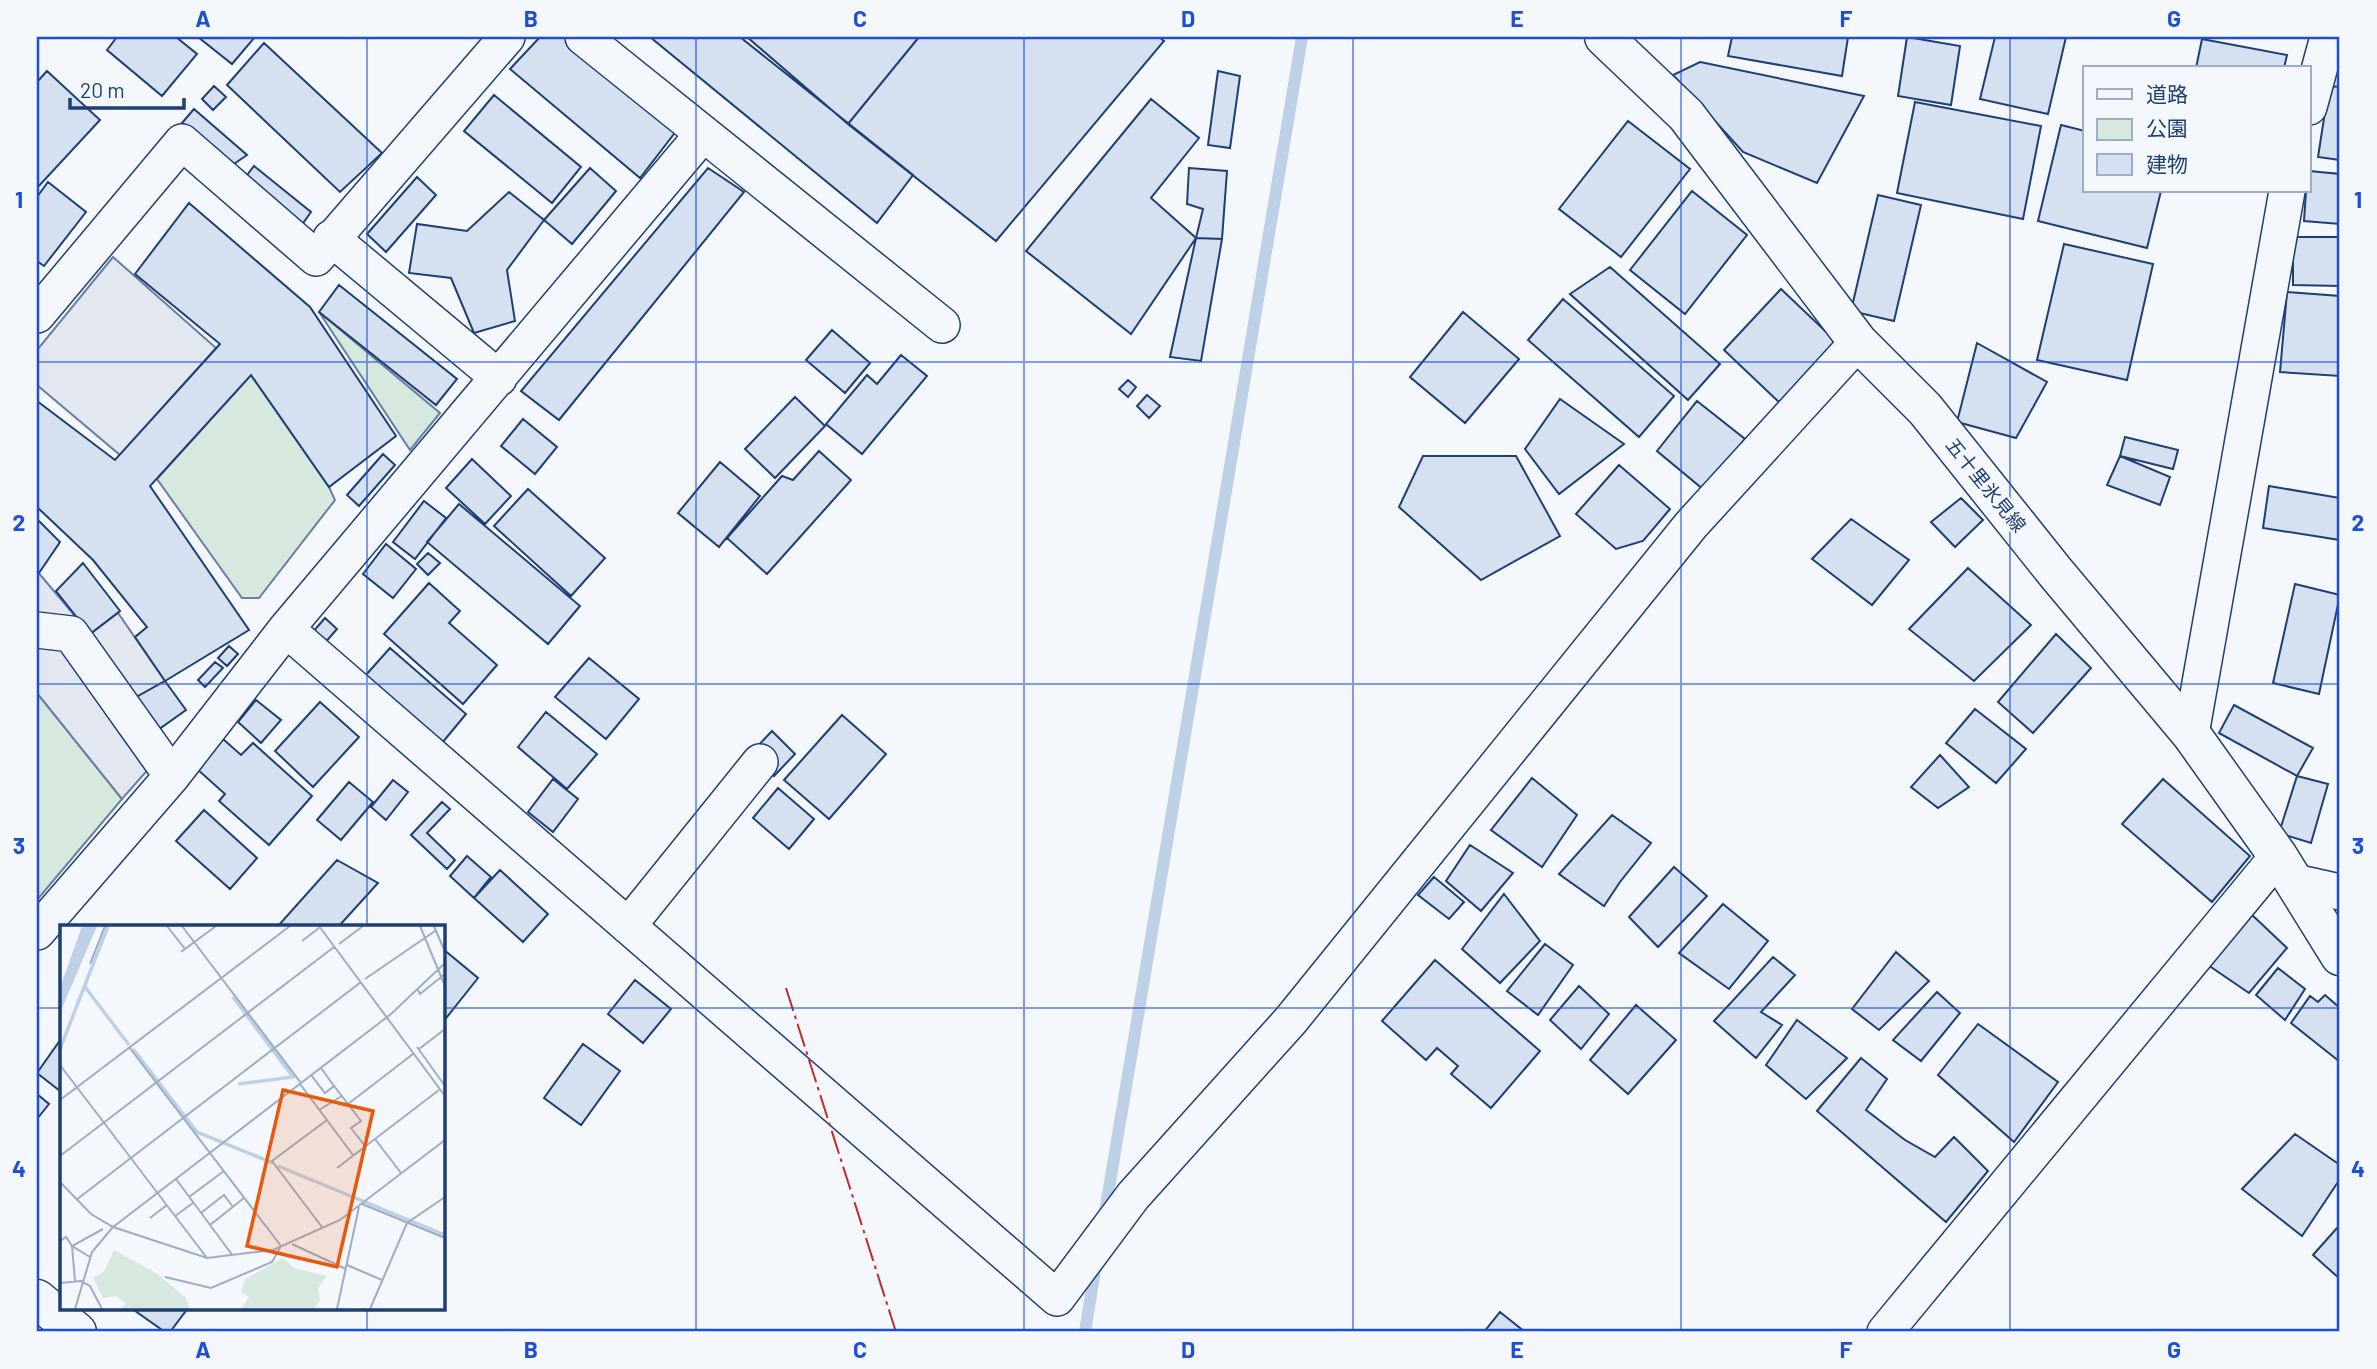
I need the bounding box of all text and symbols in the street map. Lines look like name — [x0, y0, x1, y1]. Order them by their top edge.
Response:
text: A — [195, 4, 211, 32]
text: B — [524, 4, 538, 32]
text: C — [853, 4, 867, 32]
text: D — [1181, 4, 1195, 32]
text: E — [1510, 4, 1524, 32]
text: F — [1840, 4, 1853, 32]
text: G — [2167, 4, 2181, 32]
scale bar — [70, 66, 184, 110]
legend — [2083, 66, 2310, 192]
text: 20 m — [80, 77, 125, 102]
text: 道路 — [2146, 81, 2188, 106]
text: 公園 — [2146, 115, 2188, 140]
text: 建物 — [2146, 151, 2188, 176]
text: 1 — [15, 185, 23, 213]
text: 1 — [2354, 185, 2362, 213]
street label: 五十里氷見線 — [1942, 433, 2031, 536]
text: 2 — [13, 508, 25, 536]
text: 2 — [2352, 508, 2364, 536]
text: 3 — [13, 831, 25, 859]
text: 3 — [2352, 831, 2364, 859]
inset map — [60, 925, 444, 1310]
text: 4 — [12, 1154, 26, 1182]
text: 4 — [2351, 1154, 2365, 1182]
text: A — [195, 1335, 211, 1363]
text: B — [524, 1335, 538, 1363]
text: C — [853, 1335, 867, 1363]
text: D — [1181, 1335, 1195, 1363]
text: E — [1510, 1335, 1524, 1363]
text: F — [1840, 1335, 1853, 1363]
text: G — [2167, 1335, 2181, 1363]

